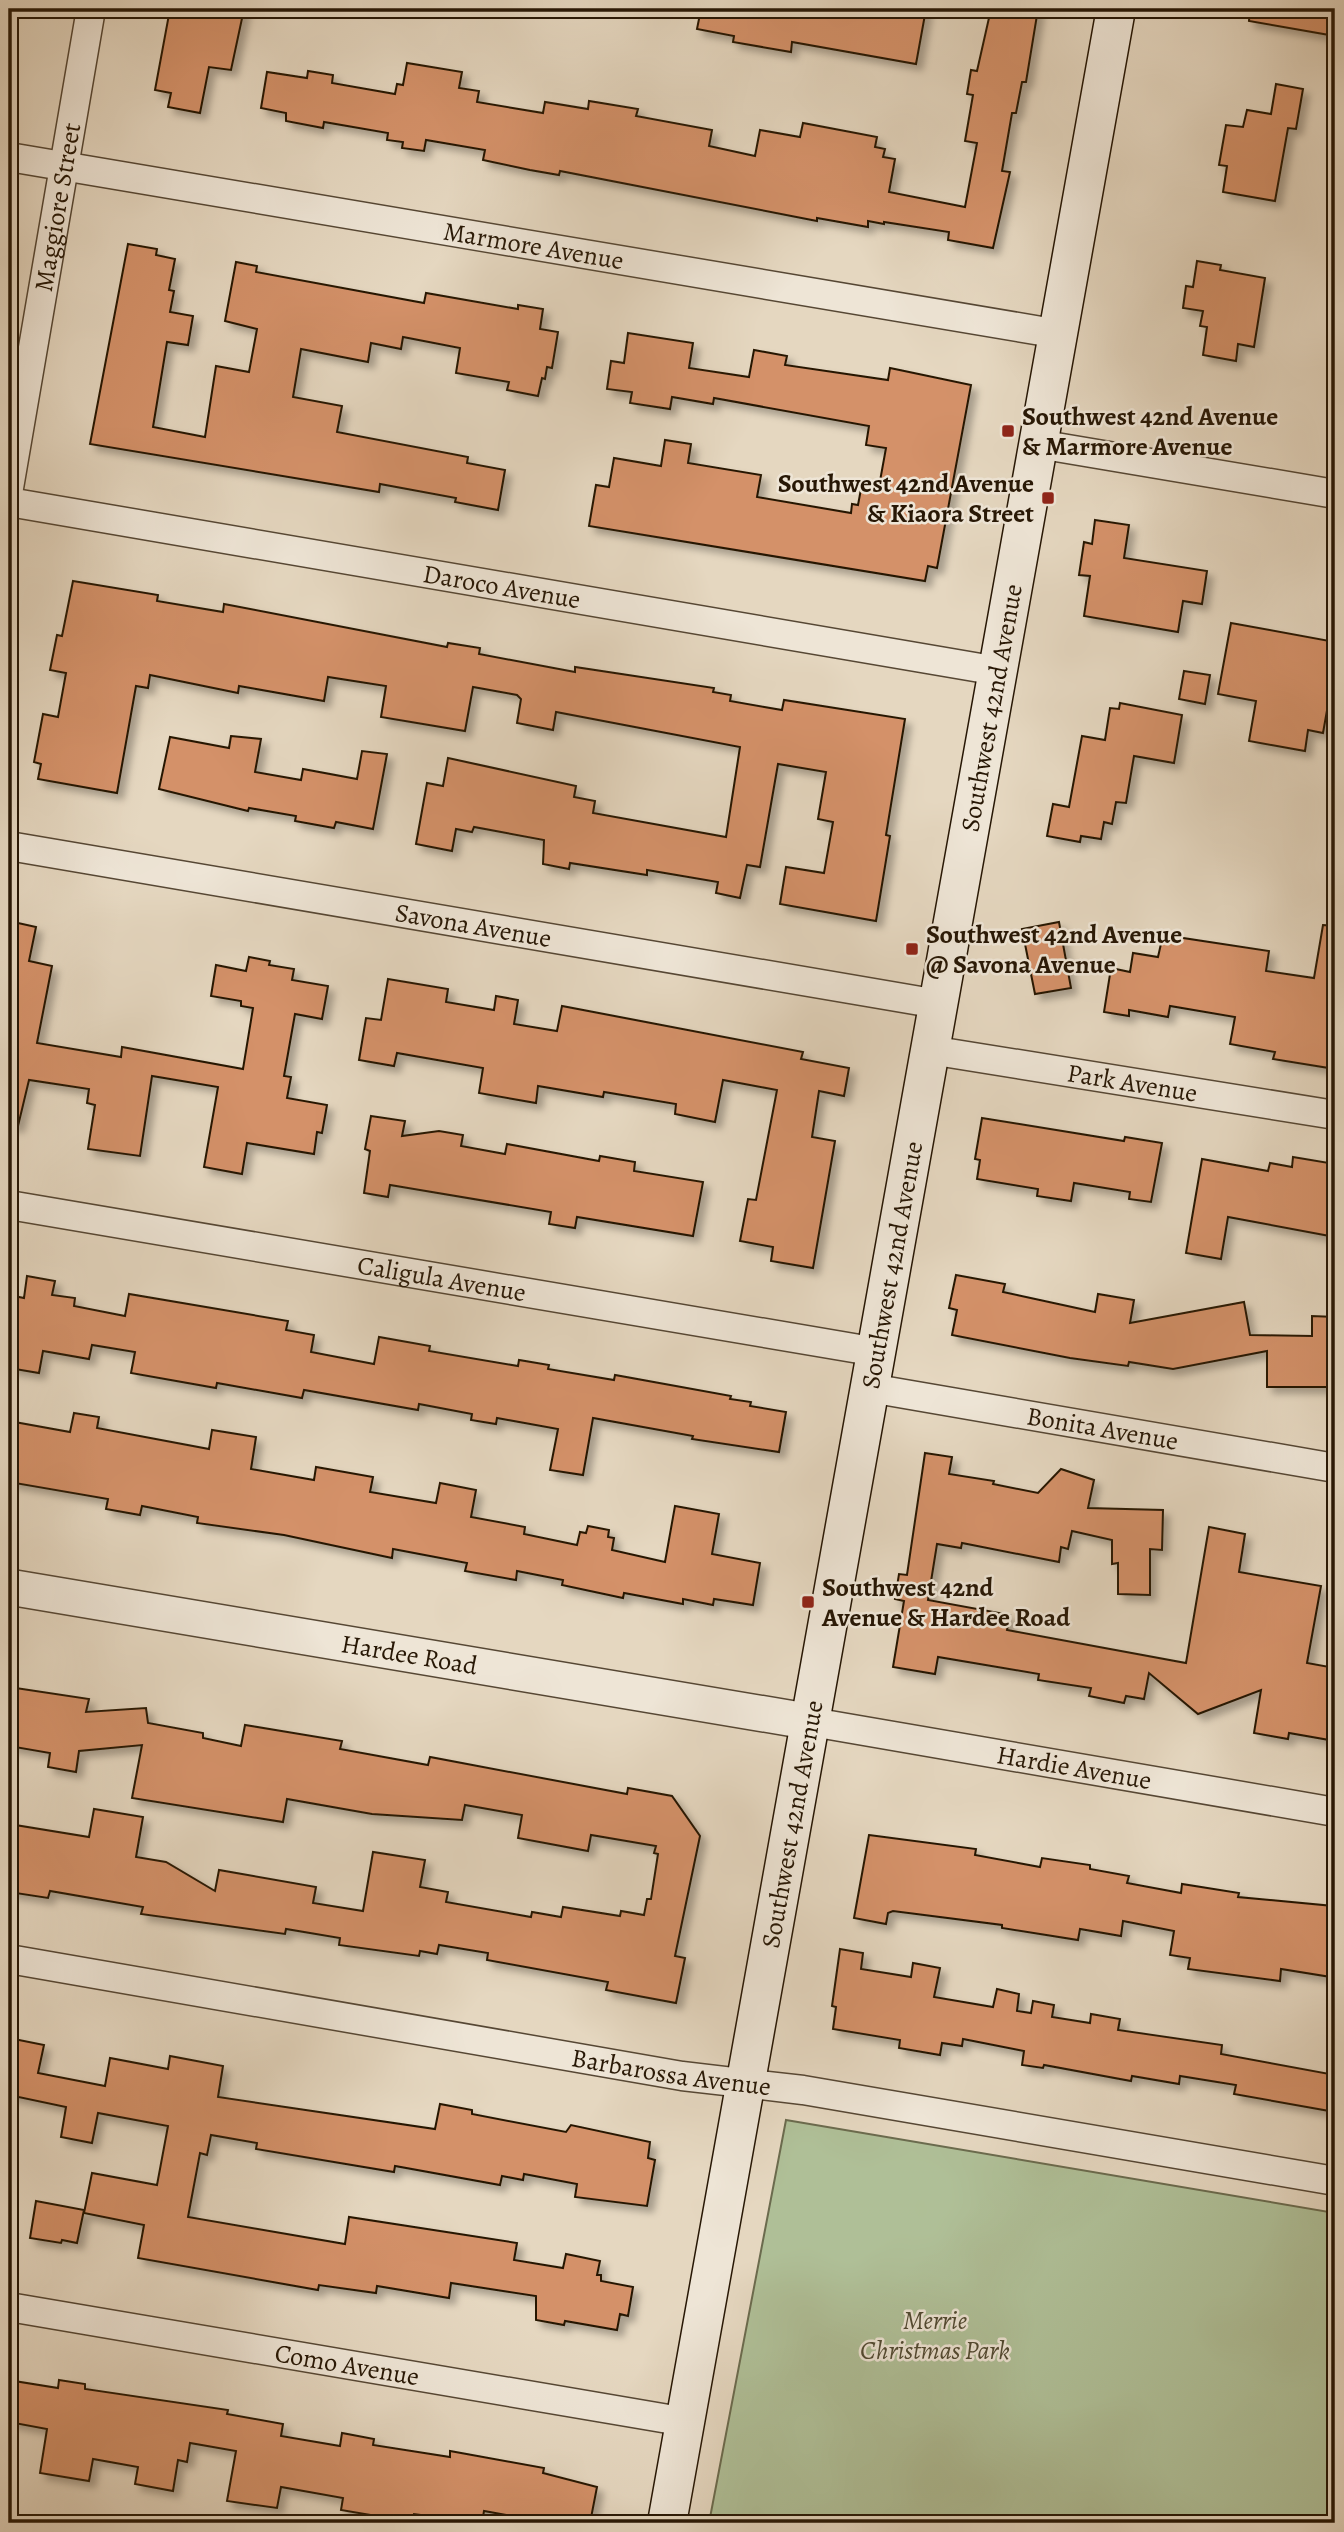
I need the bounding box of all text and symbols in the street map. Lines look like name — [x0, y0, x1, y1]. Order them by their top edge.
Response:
street label: Maggiore Street — [25, 120, 89, 294]
street label: Marmore Avenue — [441, 213, 626, 278]
place label: Southwest 42nd Avenue & Marmore Avenue — [1022, 399, 1278, 464]
marker: Southwest 42nd Avenue & Marmore Avenue — [1000, 423, 1016, 439]
place label: Southwest 42nd Avenue & Kiaora Street — [778, 466, 1034, 531]
marker: Southwest 42nd Avenue & Kiaora Street — [1040, 490, 1056, 506]
street label: Daroco Avenue — [420, 556, 583, 617]
street label: Southwest 42nd Avenue — [952, 581, 1031, 834]
street label: Savona Avenue — [393, 894, 554, 955]
place label: Southwest 42nd Avenue @ Savona Avenue — [926, 917, 1182, 982]
marker: Southwest 42nd Avenue @ Savona Avenue — [904, 941, 920, 957]
street label: Park Avenue — [1065, 1055, 1200, 1110]
street label: Southwest 42nd Avenue — [852, 1138, 931, 1392]
street label: Caligula Avenue — [355, 1247, 529, 1310]
street label: Bonita Avenue — [1024, 1398, 1181, 1458]
place label: Southwest 42nd Avenue & Hardee Road — [821, 1570, 1071, 1635]
marker: Southwest 42nd Avenue & Hardee Road — [800, 1594, 816, 1610]
street label: Hardee Road — [339, 1626, 480, 1683]
street label: Southwest 42nd Avenue — [753, 1697, 831, 1951]
street label: Hardie Avenue — [994, 1737, 1154, 1798]
street label: Barbarossa Avenue — [569, 2040, 773, 2104]
park label: Merrie Christmas Park — [860, 2303, 1010, 2368]
street label: Como Avenue — [272, 2335, 422, 2394]

